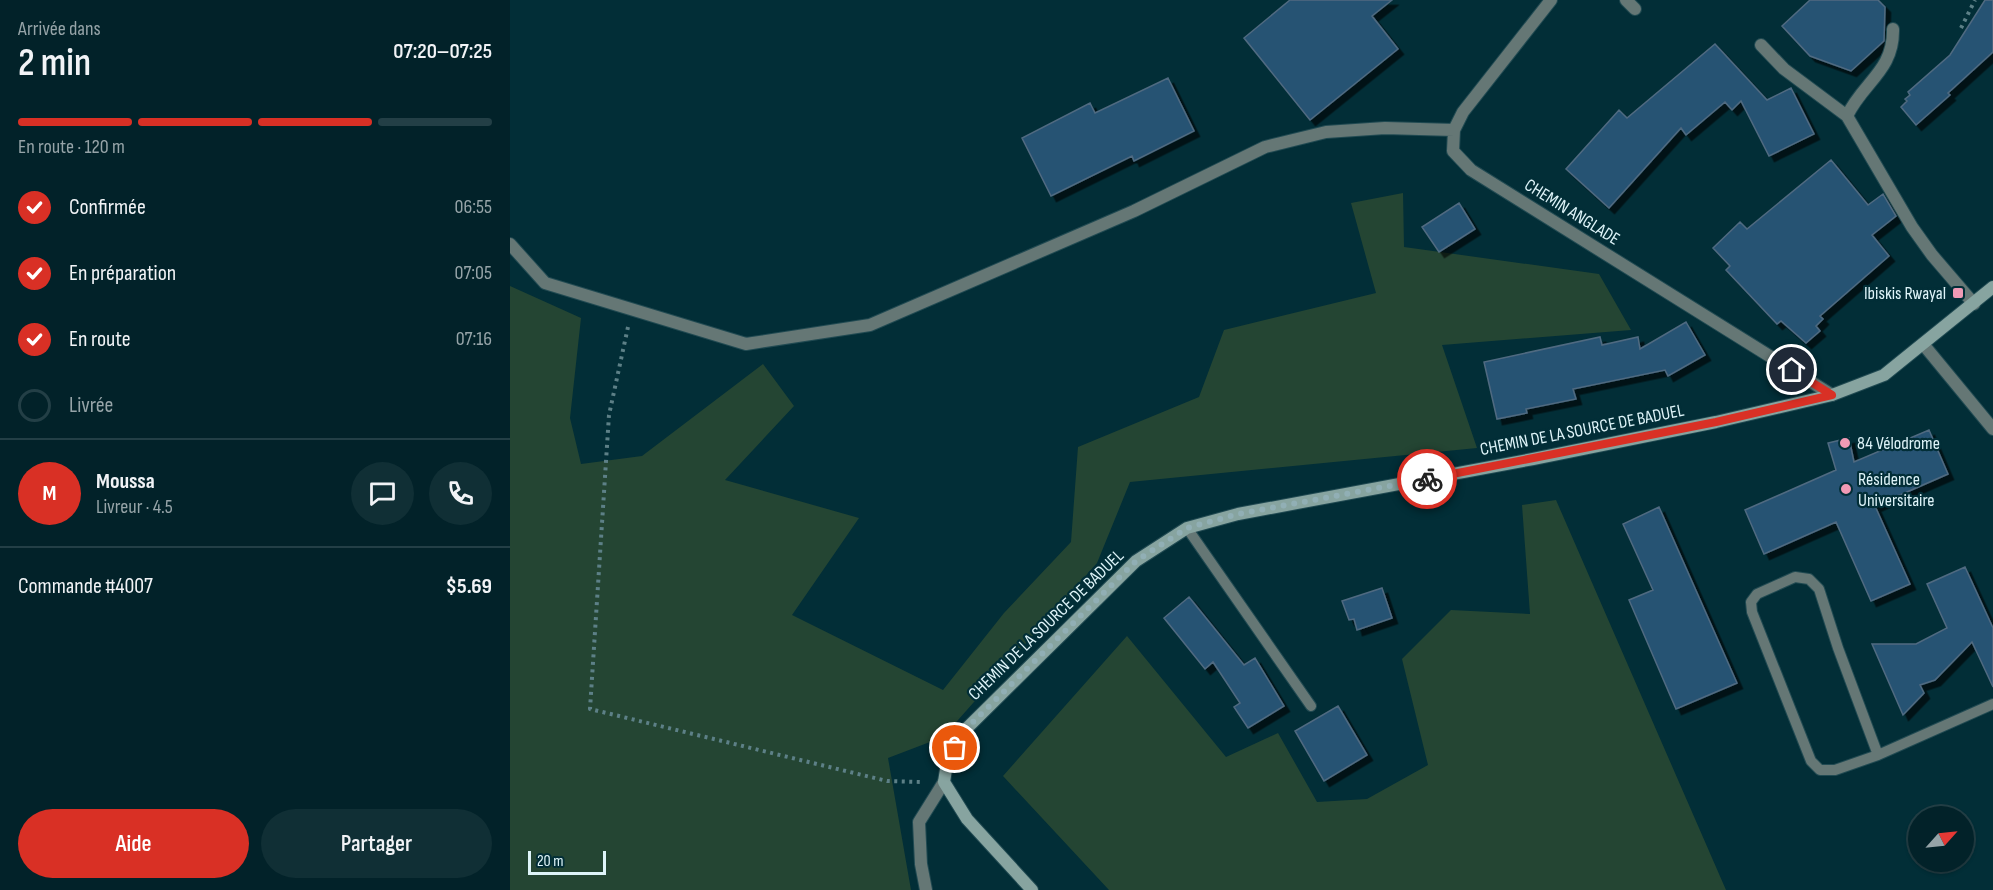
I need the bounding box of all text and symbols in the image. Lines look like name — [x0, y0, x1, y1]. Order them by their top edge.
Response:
text: Arrivée dans — [18, 17, 101, 41]
text: 07:20–07:25 — [393, 38, 492, 65]
text: 2 min — [18, 40, 91, 87]
text: En route · 120 m — [18, 135, 125, 159]
street label: CHEMIN ANGLADE — [1520, 174, 1624, 250]
icon: check — [18, 191, 51, 224]
text: Confirmée — [69, 194, 146, 221]
text: 06:55 — [455, 195, 492, 219]
icon: check — [18, 257, 51, 290]
text: En préparation — [69, 260, 176, 287]
text: 07:05 — [455, 261, 492, 285]
place label: Ibiskis Rwayal — [1864, 283, 1946, 304]
marker: Ibiskis Rwayal — [1951, 286, 1965, 300]
icon: check — [18, 323, 51, 356]
text: En route — [69, 326, 131, 353]
text: 07:16 — [456, 327, 492, 351]
pin — [1766, 344, 1817, 395]
icon: home — [1775, 353, 1808, 386]
text: Livrée — [69, 392, 113, 419]
street label: CHEMIN DE LA SOURCE DE BADUEL — [1478, 400, 1686, 460]
place label: 84 Vélodrome — [1857, 433, 1940, 454]
marker: 84 Vélodrome — [1838, 436, 1852, 450]
courier — [1397, 449, 1457, 509]
button: chat — [351, 462, 414, 525]
button: phone — [429, 462, 492, 525]
icon: bike — [1411, 463, 1444, 496]
text: Moussa — [96, 468, 155, 495]
place label: Résidence Universitaire — [1858, 469, 1935, 511]
text: M — [43, 480, 56, 507]
marker: Résidence Universitaire — [1839, 482, 1853, 496]
text: Livreur · 4.5 — [96, 495, 173, 519]
street label: CHEMIN DE LA SOURCE DE BADUEL — [964, 545, 1128, 705]
text: Commande #4007 — [18, 573, 153, 600]
text: $5.69 — [446, 573, 492, 600]
pin — [929, 722, 980, 773]
icon: bag — [938, 731, 971, 764]
north arrow — [1908, 806, 1974, 872]
map controls — [1908, 806, 1974, 872]
button: Aide — [18, 809, 249, 878]
button: Partager — [261, 809, 492, 878]
scale bar — [528, 848, 606, 876]
text: 20 m — [537, 852, 564, 871]

